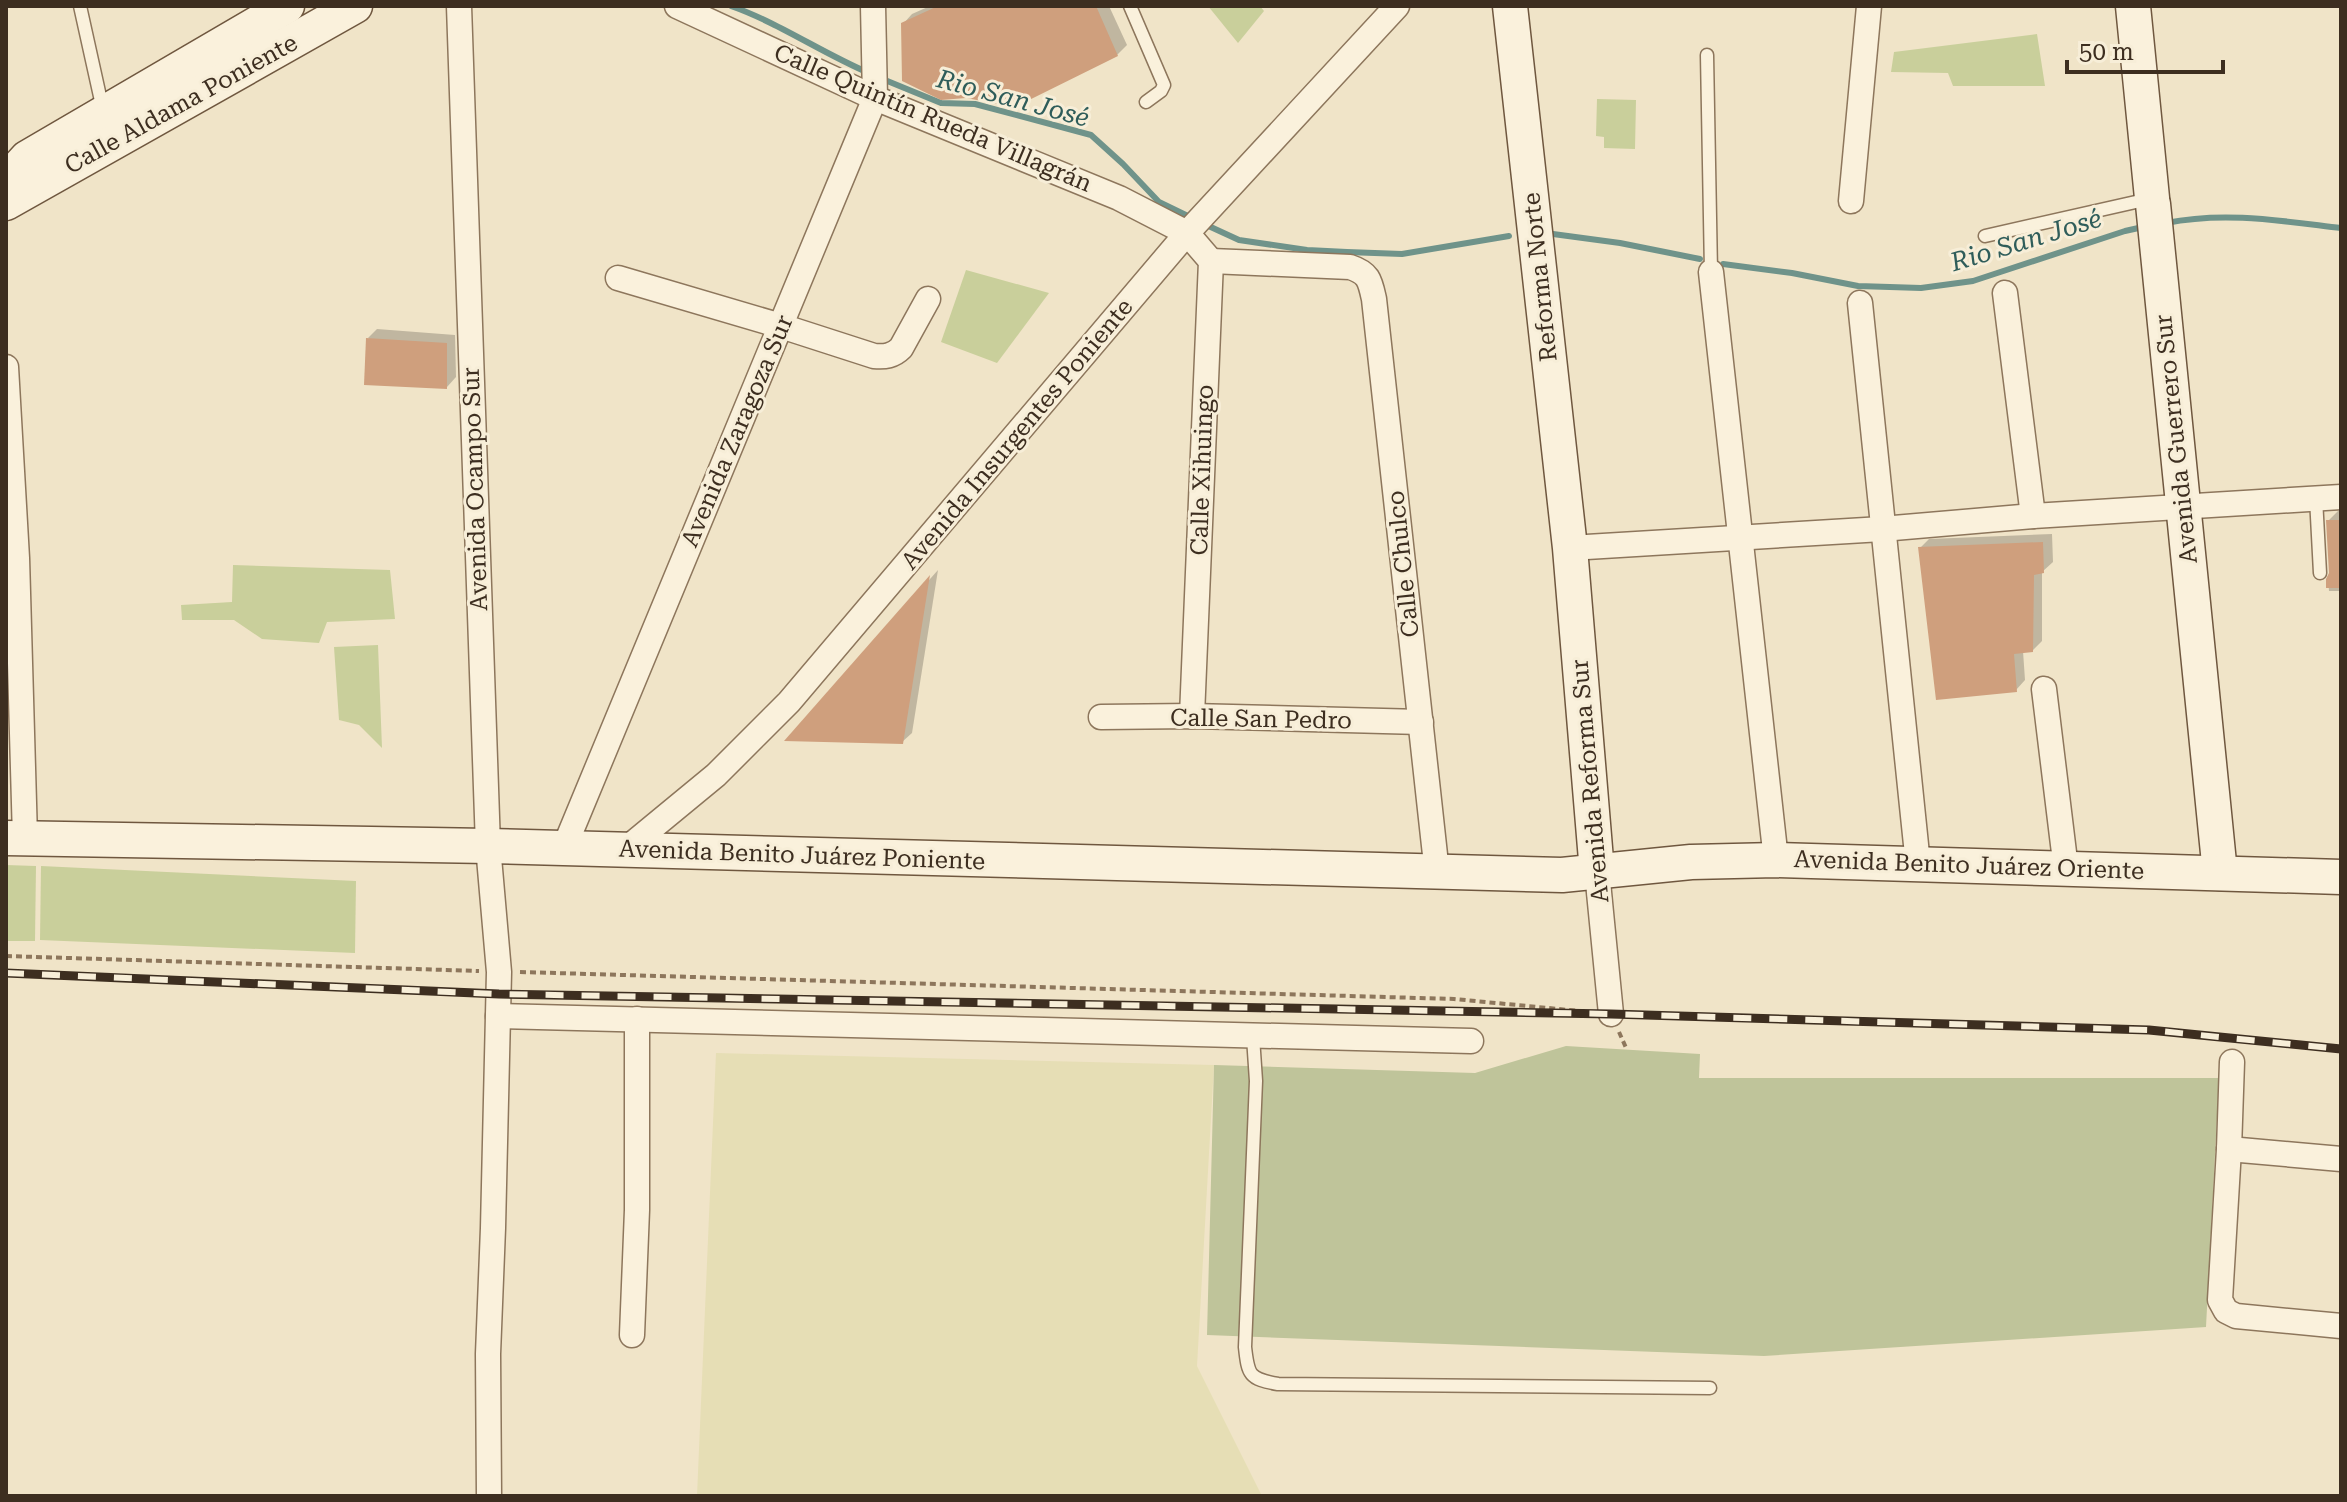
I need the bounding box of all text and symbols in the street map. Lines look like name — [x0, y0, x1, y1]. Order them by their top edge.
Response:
scale bar — [2067, 24, 2223, 74]
street label: Calle Aldama Poniente — [60, 28, 302, 180]
street label: Calle Quintín Rueda Villagrán — [770, 38, 1096, 198]
text: 50 m — [2079, 38, 2134, 66]
water label: Rio San José — [933, 63, 1092, 133]
street label: Reforma Norte — [1517, 191, 1563, 363]
water label: Rio San José — [1946, 203, 2105, 278]
street label: Avenida Insurgentes Poniente — [895, 293, 1139, 575]
street label: Avenida Zaragoza Sur — [675, 311, 799, 551]
street label: Avenida Guerrero Sur — [2149, 313, 2203, 565]
street label: Avenida Ocampo Sur — [457, 366, 493, 611]
street label: Calle Xihuingo — [1185, 384, 1219, 556]
street label: Calle Chulco — [1381, 489, 1425, 639]
street label: Avenida Reforma Sur — [1565, 658, 1615, 904]
street label: Calle San Pedro — [1170, 703, 1352, 735]
street label: Avenida Benito Juárez Poniente — [618, 835, 986, 875]
street label: Avenida Benito Juárez Oriente — [1793, 845, 2145, 885]

